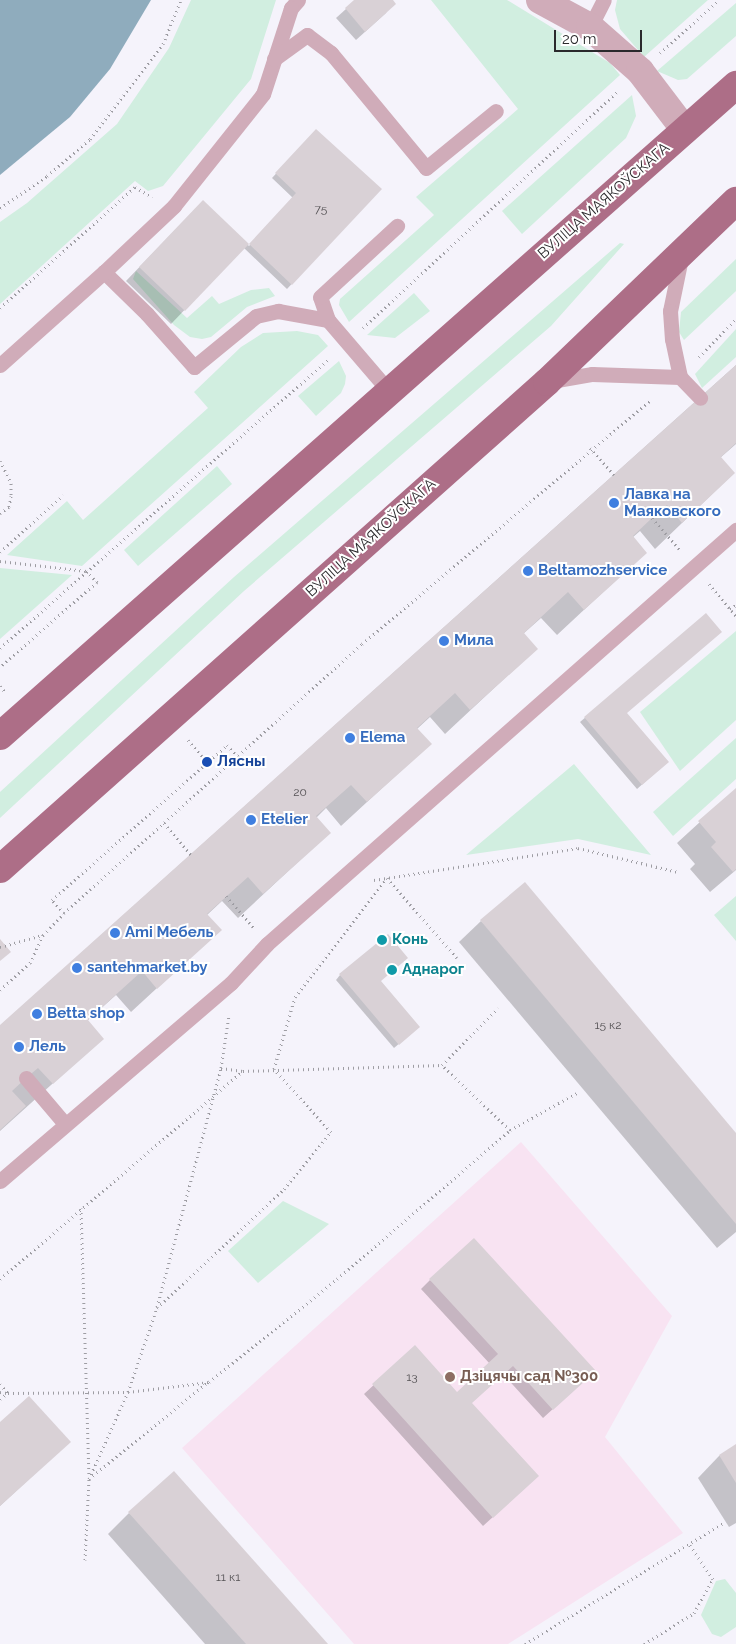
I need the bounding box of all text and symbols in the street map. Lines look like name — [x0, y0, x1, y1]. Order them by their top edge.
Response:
scale bar — [556, 20, 644, 52]
text: 20 m — [562, 30, 597, 48]
street label: ВУЛІЦА МАЯКОЎСКАГА — [534, 139, 674, 263]
house number: 75 — [315, 203, 327, 217]
street label: ВУЛІЦА МАЯКОЎСКАГА — [302, 475, 440, 601]
place label: Лавка на Маяковского — [624, 485, 721, 520]
marker: Лавка на Маяковского — [608, 497, 620, 509]
place label: Beltamozhservice — [538, 562, 667, 580]
marker: Beltamozhservice — [522, 565, 534, 577]
place label: Мила — [454, 632, 494, 650]
marker: Мила — [438, 635, 450, 647]
place label: Elema — [360, 729, 405, 747]
marker: Elema — [344, 732, 356, 744]
place label: Лясны — [217, 753, 265, 771]
marker: Лясны — [201, 756, 213, 768]
house number: 20 — [293, 786, 307, 800]
place label: Etelier — [261, 811, 308, 829]
marker: Etelier — [245, 814, 257, 826]
place label: Ami Мебель — [125, 924, 213, 942]
marker: Ami Мебель — [109, 927, 121, 939]
place label: Конь — [392, 931, 428, 949]
marker: Конь — [376, 934, 388, 946]
place label: santehmarket.by — [87, 959, 208, 977]
place label: Аднарог — [402, 961, 464, 979]
marker: santehmarket.by — [71, 962, 83, 974]
marker: Аднарог — [386, 964, 398, 976]
place label: Betta shop — [47, 1005, 125, 1023]
marker: Betta shop — [31, 1008, 43, 1020]
house number: 15 к2 — [594, 1019, 622, 1033]
place label: Лель — [29, 1038, 66, 1056]
marker: Лель — [13, 1041, 25, 1053]
place label: Дзіцячы сад №300 — [460, 1368, 598, 1386]
house number: 13 — [406, 1371, 418, 1385]
marker: Дзіцячы сад №300 — [444, 1371, 456, 1383]
house number: 11 к1 — [216, 1571, 240, 1585]

